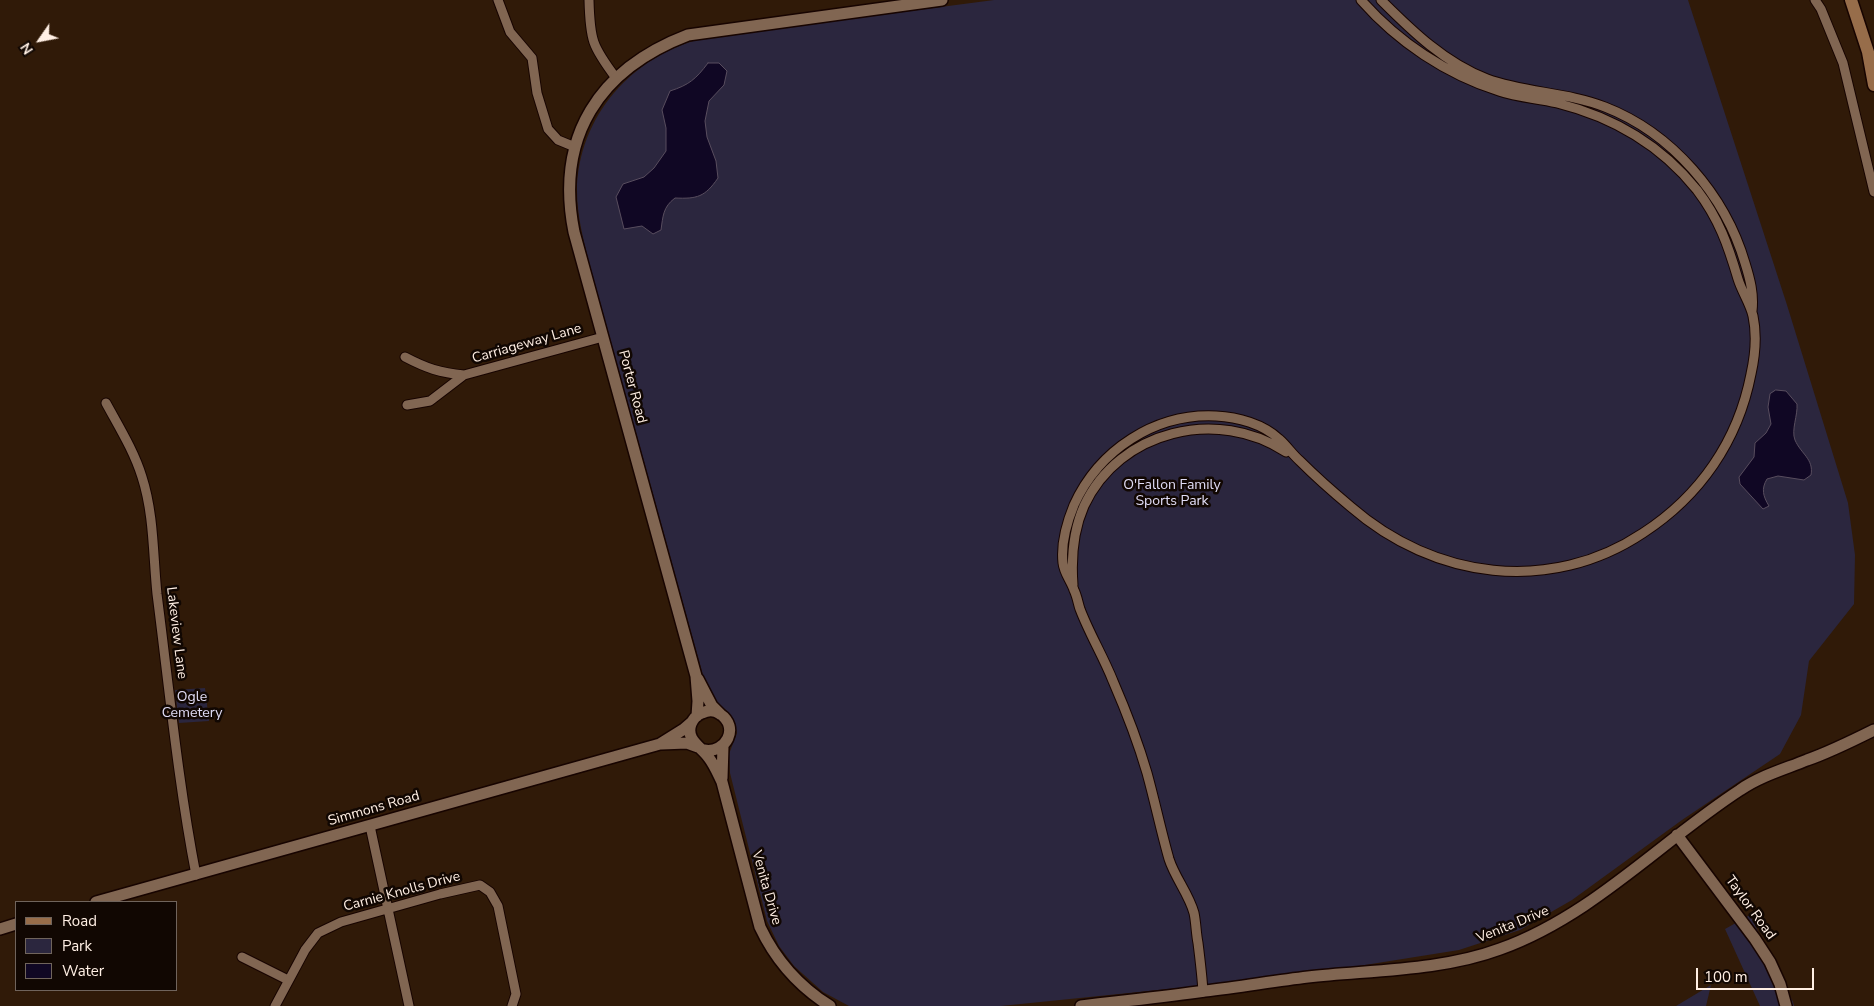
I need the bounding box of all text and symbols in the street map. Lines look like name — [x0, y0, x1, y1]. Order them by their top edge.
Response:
north arrow — [15, 15, 65, 65]
text: N — [16, 39, 38, 58]
street label: Carriageway Lane — [470, 320, 584, 368]
street label: Porter Road — [614, 349, 650, 425]
park label: O'Fallon Family Sports Park — [1123, 478, 1221, 511]
street label: Lakeview Lane — [162, 586, 190, 680]
park label: Ogle Cemetery — [162, 690, 222, 722]
street label: Simmons Road — [326, 788, 422, 830]
street label: Venita Drive — [747, 849, 785, 927]
street label: Carnie Knolls Drive — [342, 868, 462, 916]
street label: Taylor Road — [1721, 873, 1779, 943]
legend — [15, 901, 178, 991]
street label: Venita Drive — [1474, 903, 1552, 947]
text: Road — [62, 911, 97, 931]
text: Park — [62, 936, 92, 956]
scale bar — [1699, 958, 1816, 990]
text: Water — [62, 961, 104, 981]
text: 100 m — [1704, 967, 1748, 987]

